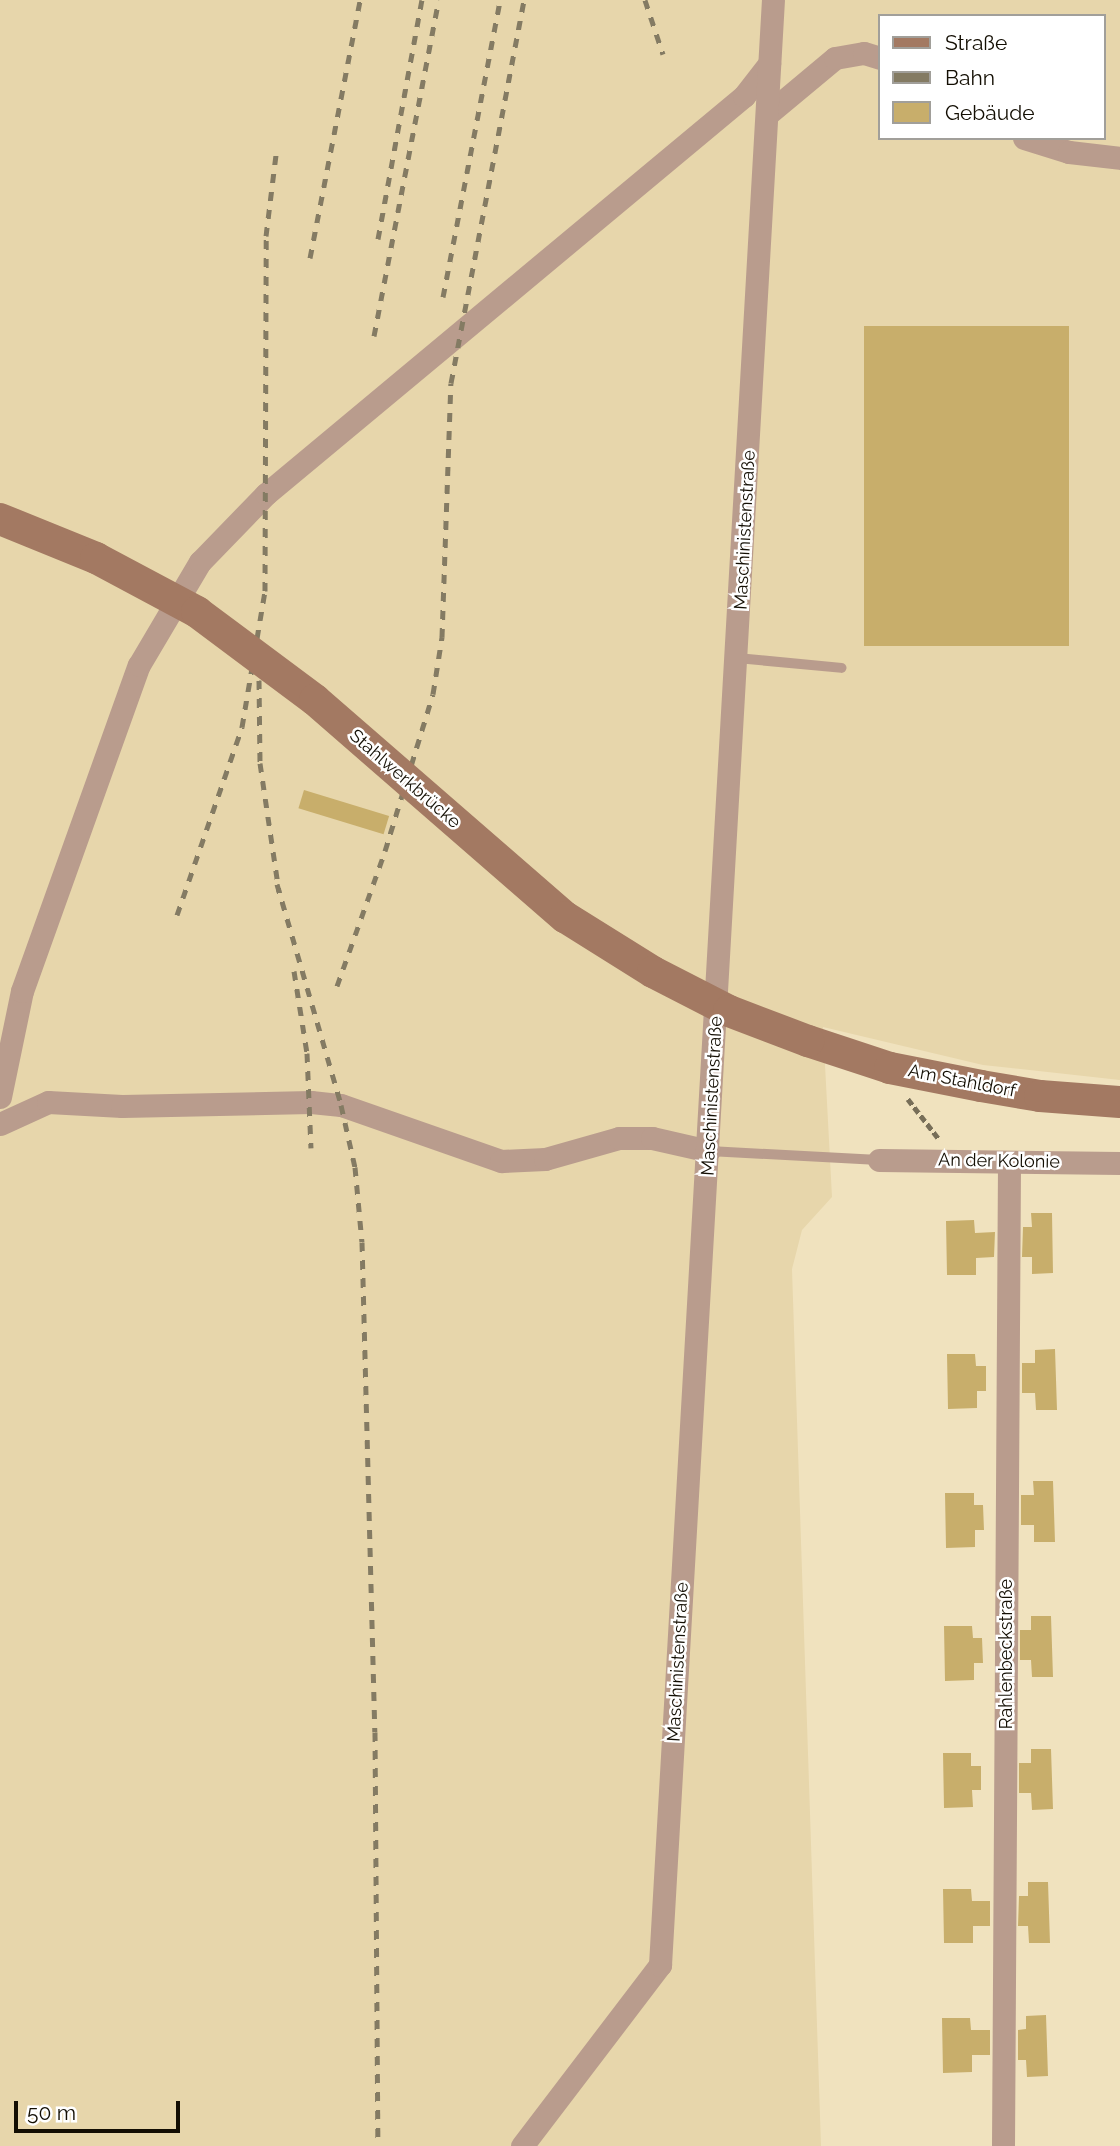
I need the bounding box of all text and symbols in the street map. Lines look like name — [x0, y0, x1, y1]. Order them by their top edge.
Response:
legend — [878, 14, 1106, 140]
text: Straße — [945, 30, 1007, 55]
text: Bahn — [945, 65, 995, 90]
text: Gebäude — [945, 100, 1035, 125]
street label: Maschinistenstraße — [730, 450, 760, 610]
street label: Stahlwerkbrücke — [345, 725, 465, 833]
street label: Maschinistenstraße — [697, 1016, 727, 1176]
street label: Am Stahldorf — [906, 1060, 1018, 1102]
street label: An der Kolonie — [938, 1149, 1060, 1173]
street label: Rahlenbeckstraße — [995, 1579, 1017, 1729]
street label: Maschinistenstraße — [663, 1582, 693, 1742]
scale bar — [18, 2086, 184, 2130]
text: 50 m — [27, 2100, 76, 2125]

